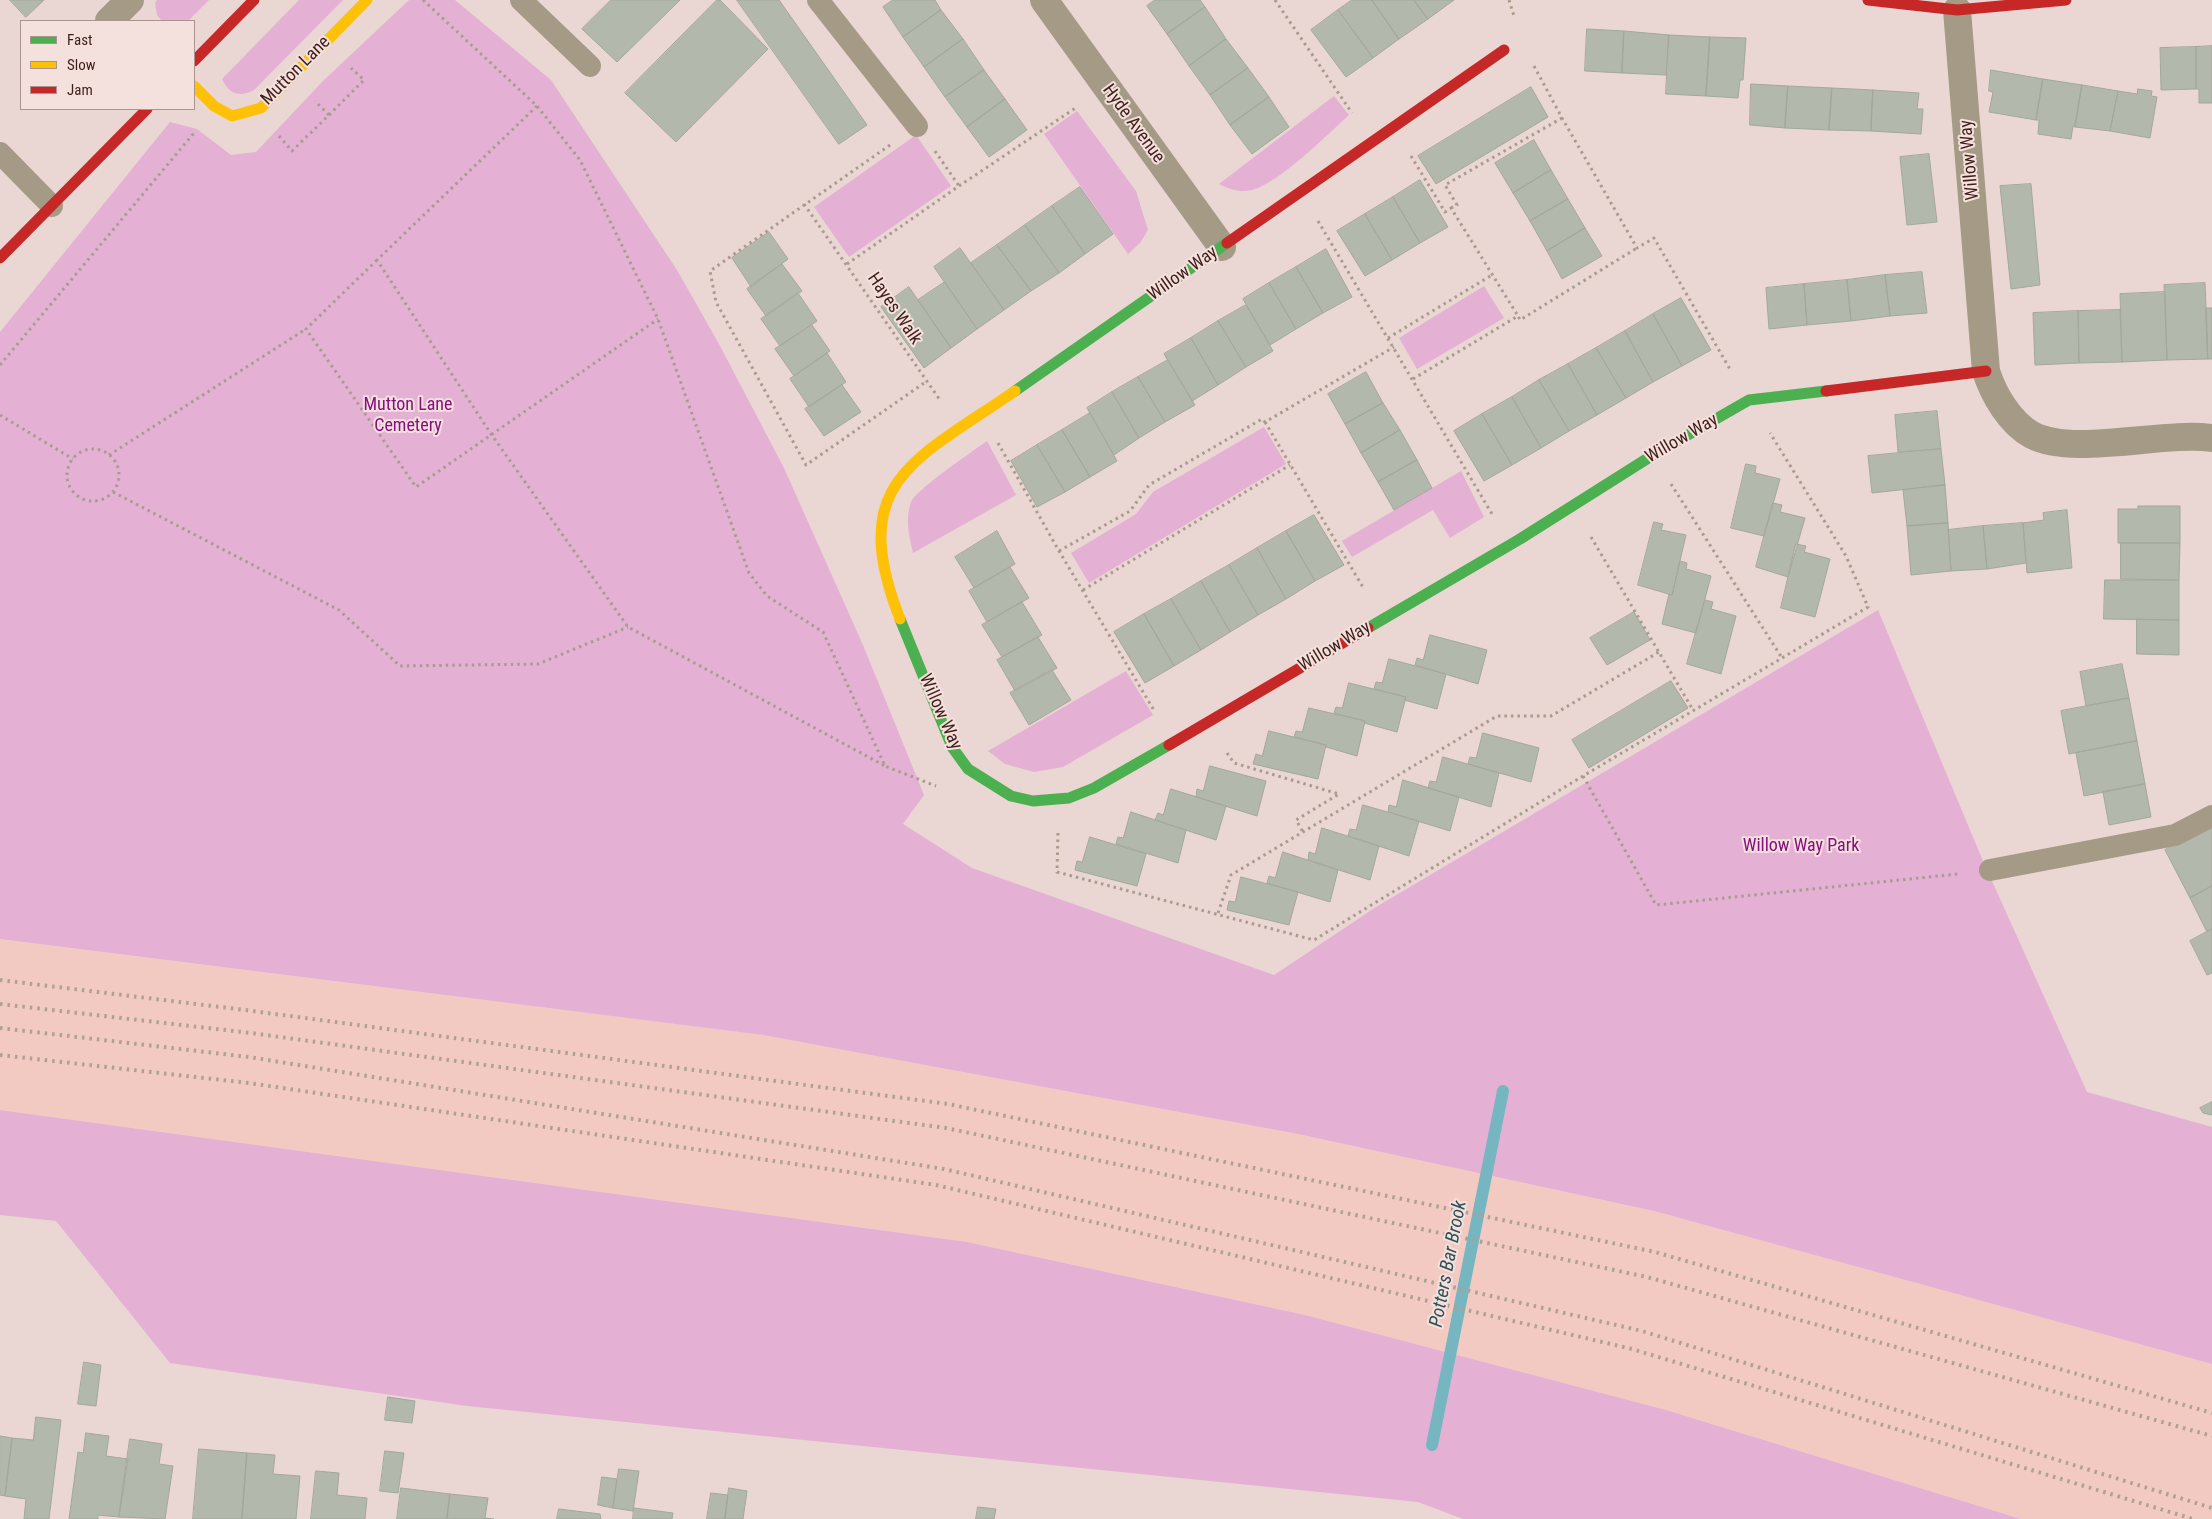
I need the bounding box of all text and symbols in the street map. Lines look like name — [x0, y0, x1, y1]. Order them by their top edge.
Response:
legend — [20, 20, 195, 110]
text: Fast — [67, 31, 92, 49]
street label: Mutton Lane — [257, 32, 335, 110]
text: Slow — [67, 56, 96, 74]
street label: Hyde Avenue — [1097, 80, 1169, 168]
text: Jam — [67, 81, 93, 99]
street label: Willow Way — [1956, 119, 1984, 201]
street label: Willow Way — [1144, 242, 1222, 306]
street label: Hayes Walk — [862, 269, 926, 349]
park label: Mutton Lane Cemetery — [364, 394, 452, 436]
street label: Willow Way — [1642, 410, 1722, 468]
street label: Willow Way — [1295, 617, 1375, 677]
street label: Willow Way — [914, 671, 966, 753]
park label: Willow Way Park — [1743, 835, 1859, 857]
water label: Potters Bar Brook — [1426, 1199, 1472, 1329]

